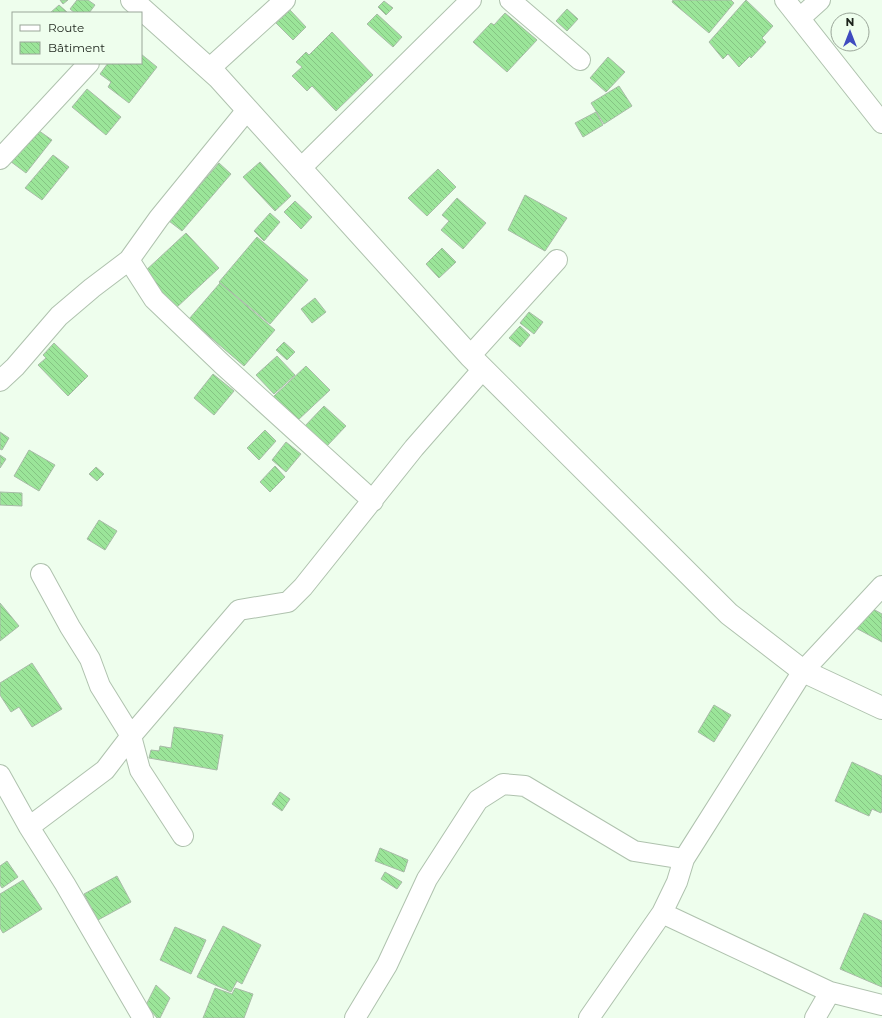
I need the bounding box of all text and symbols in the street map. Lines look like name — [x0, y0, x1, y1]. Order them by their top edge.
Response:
legend — [12, 12, 142, 64]
north arrow — [830, 12, 870, 52]
text: N — [846, 15, 854, 29]
text: Route — [48, 20, 84, 35]
text: Bâtiment — [48, 40, 105, 55]

